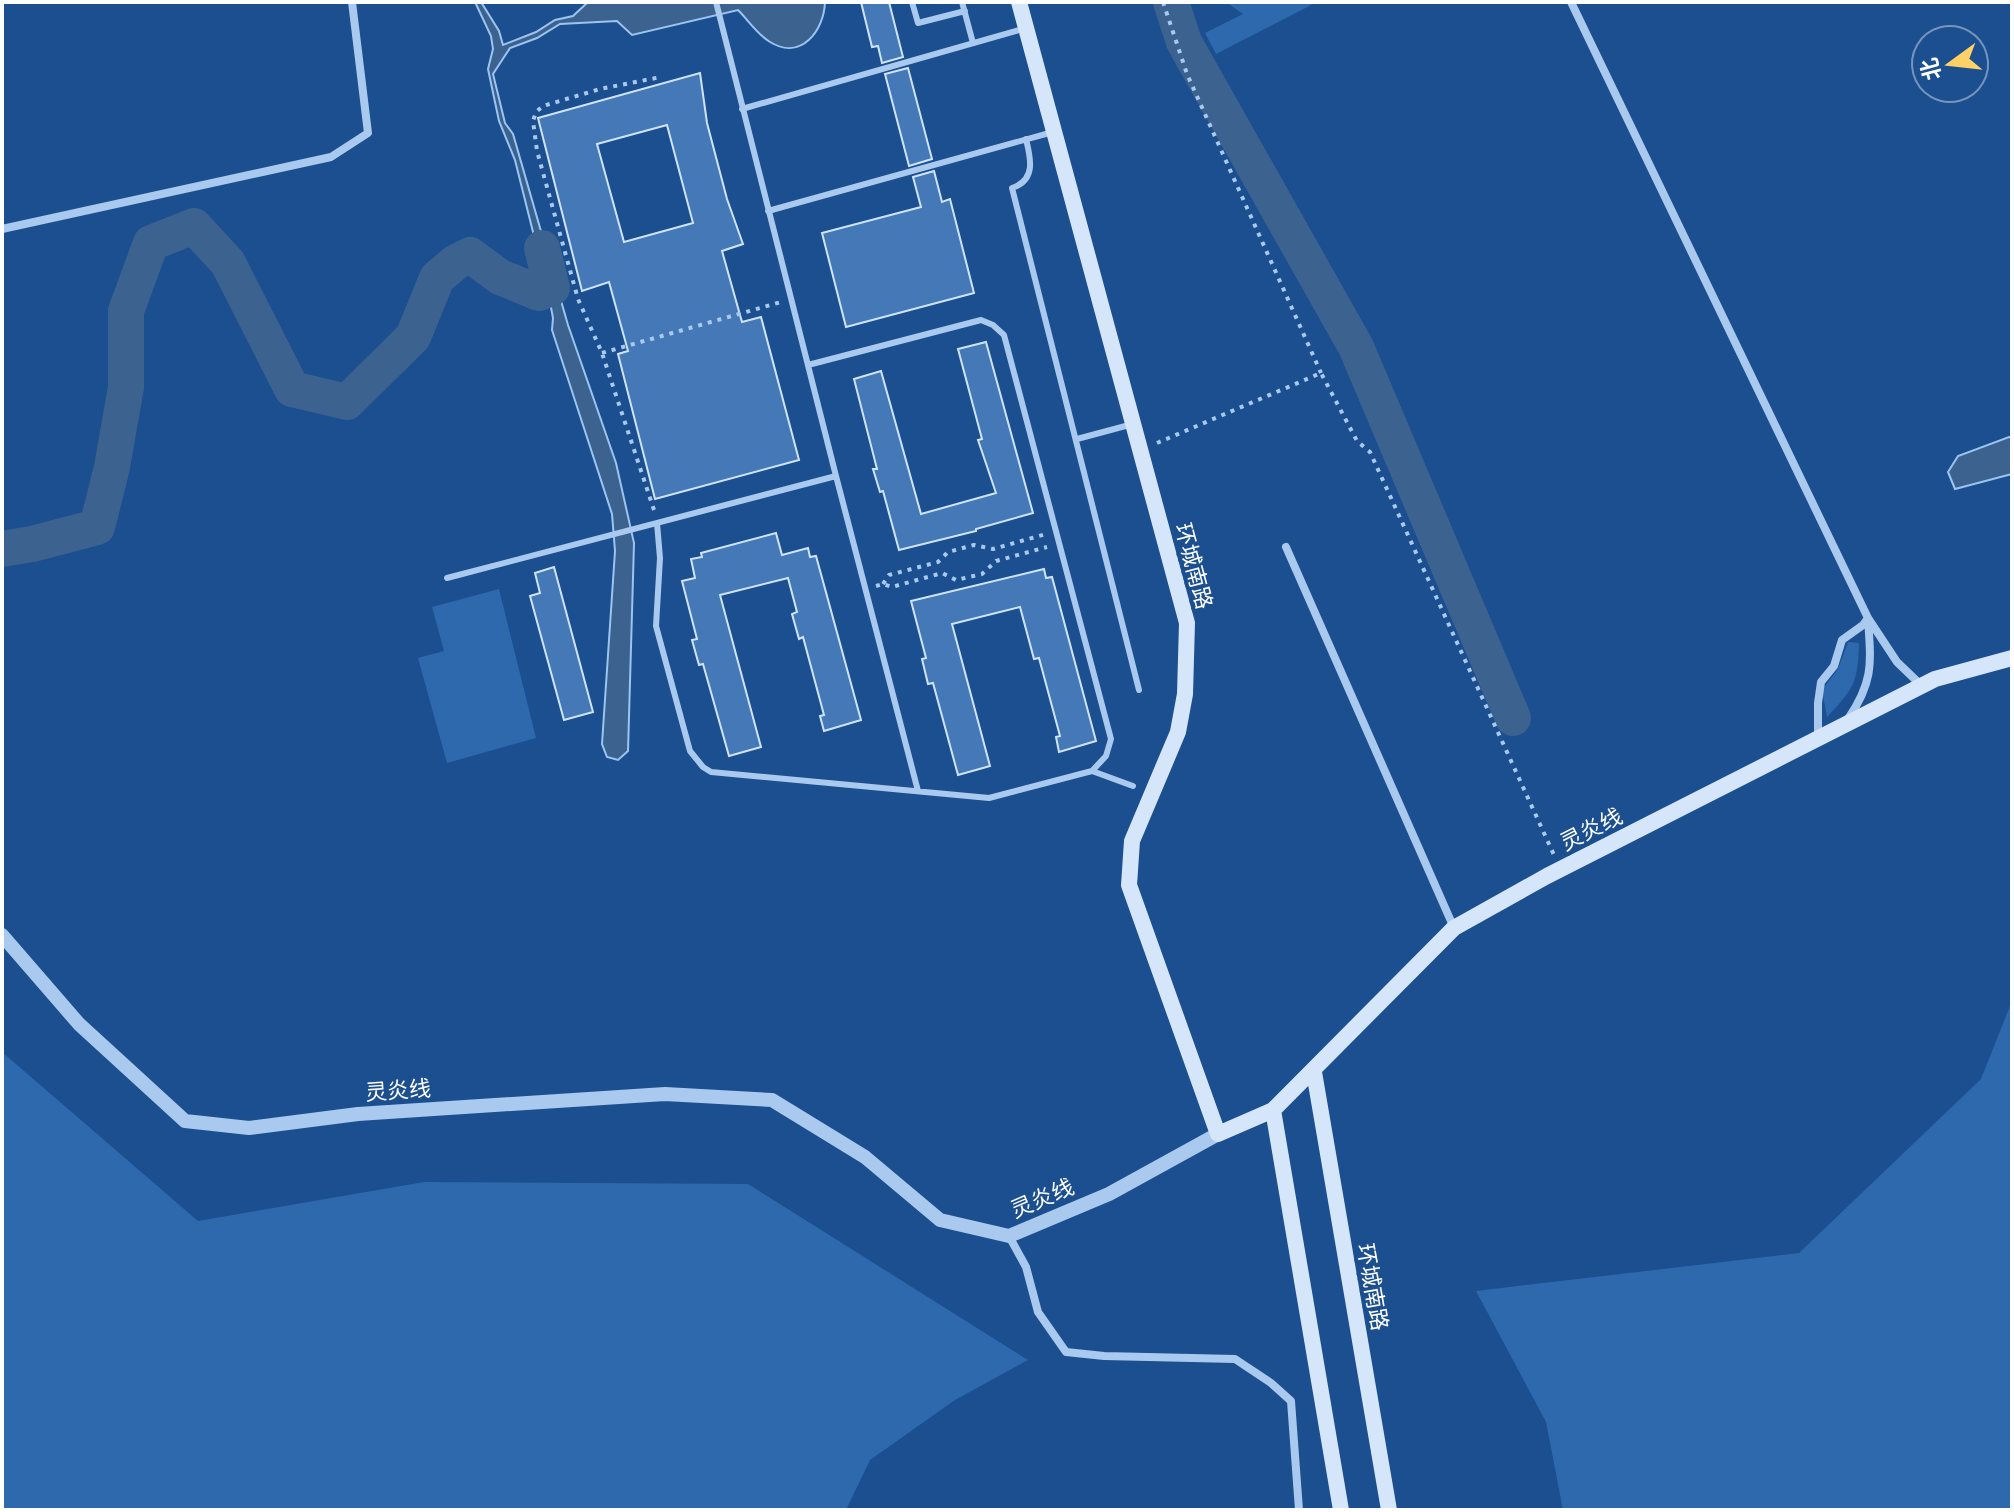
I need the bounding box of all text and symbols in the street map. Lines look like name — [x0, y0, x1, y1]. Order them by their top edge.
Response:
north arrow — [1910, 24, 1990, 104]
text: 北 — [1914, 55, 1945, 83]
street label: 环城南路 — [1171, 520, 1219, 612]
street label: 灵炎线 — [1555, 802, 1626, 855]
street label: 灵炎线 — [364, 1074, 432, 1104]
street label: 灵炎线 — [1006, 1172, 1077, 1222]
street label: 环城南路 — [1354, 1241, 1394, 1332]

